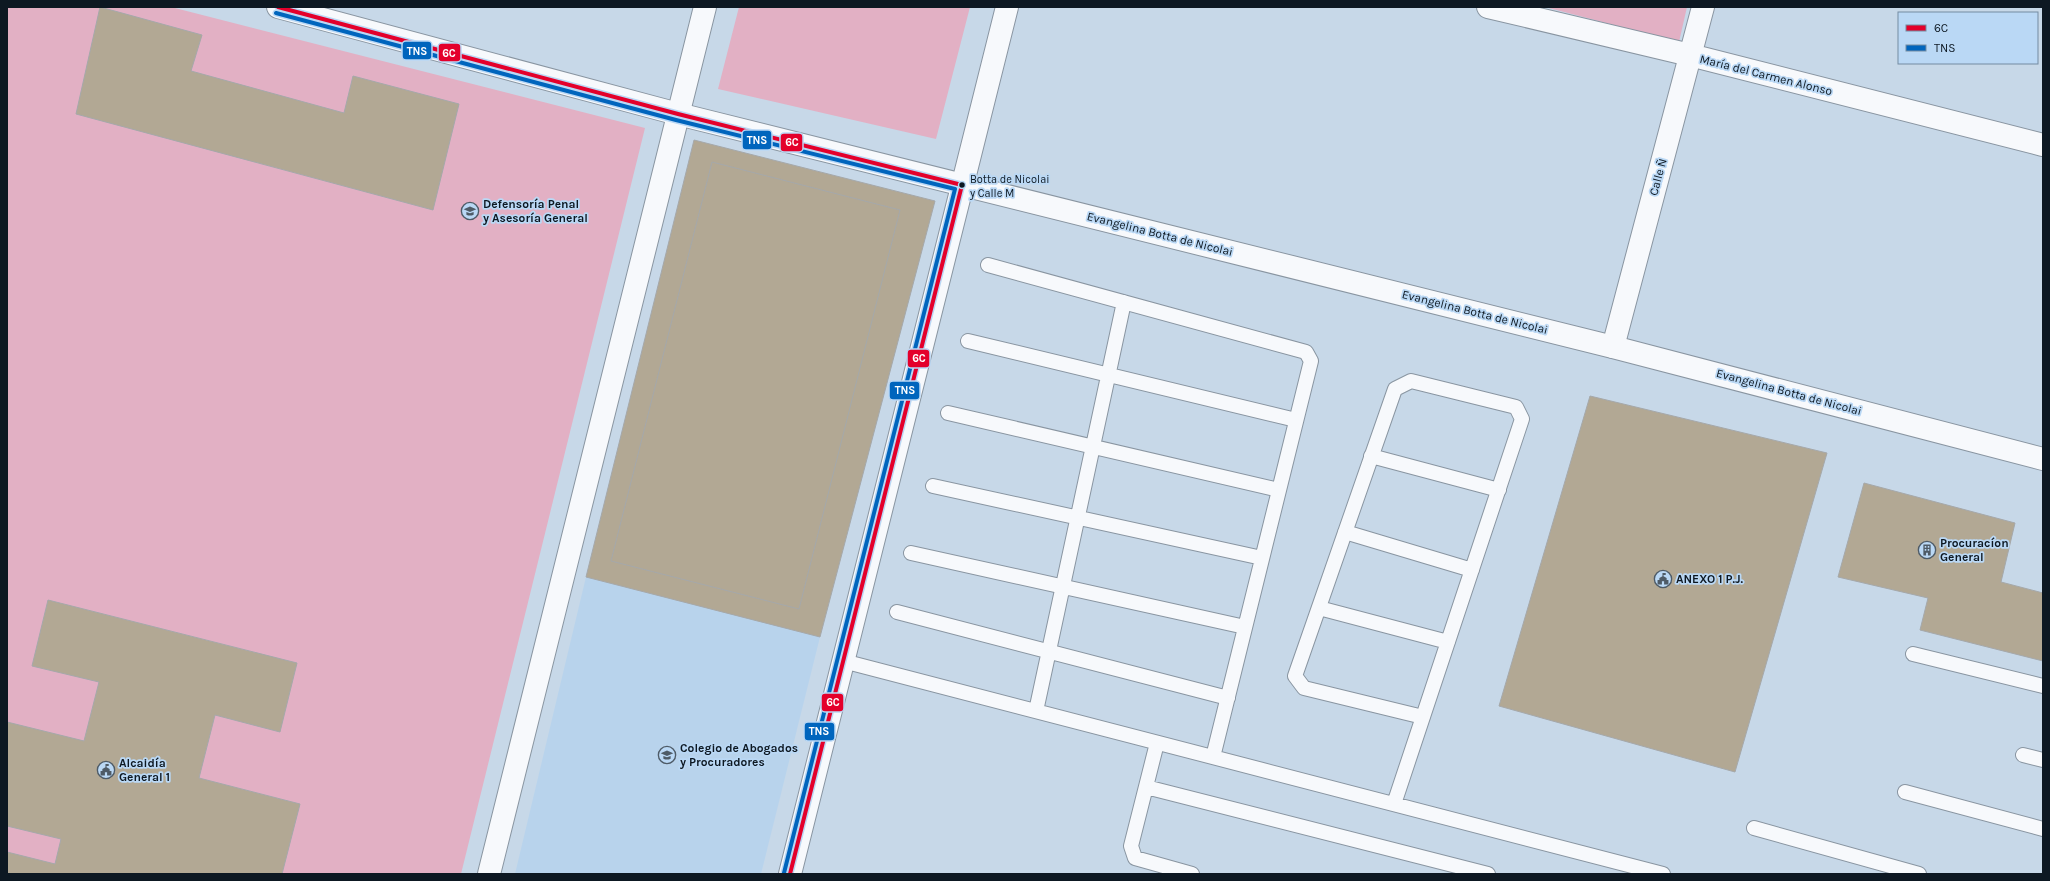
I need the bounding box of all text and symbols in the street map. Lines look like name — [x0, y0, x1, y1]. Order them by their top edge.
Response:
legend — [1898, 12, 2038, 64]
text: 6C — [1934, 21, 1948, 35]
line badge: TNS — [402, 41, 432, 60]
text: TNS — [1934, 41, 1955, 55]
line badge: 6C — [438, 43, 461, 62]
text: TNS — [407, 45, 427, 58]
text: 6C — [442, 47, 456, 60]
street label: María del Carmen Alonso — [1698, 52, 1834, 98]
line badge: TNS — [742, 130, 772, 150]
line badge: 6C — [780, 133, 803, 152]
text: TNS — [747, 134, 767, 147]
text: 6C — [785, 136, 799, 149]
street label: Calle Ñ — [1646, 157, 1670, 197]
place label: Botta de Nicolai y Calle M — [969, 173, 1049, 200]
marker: Botta de Nicolai y Calle M — [957, 180, 967, 190]
place label: Defensoría Penal y Asesoría General — [483, 197, 588, 225]
school or university icon: Defensoría Penal y Asesoría General — [460, 201, 480, 221]
street label: Evangelina Botta de Nicolai — [1086, 209, 1234, 259]
street label: Evangelina Botta de Nicolai — [1401, 287, 1549, 337]
line badge: 6C — [907, 349, 930, 368]
text: 6C — [912, 352, 926, 365]
street label: Evangelina Botta de Nicolai — [1715, 366, 1863, 418]
line badge: TNS — [889, 381, 920, 400]
text: TNS — [895, 384, 915, 397]
place label: Procuracíon General — [1940, 536, 2009, 564]
building icon: Procuracíon General — [1917, 540, 1937, 560]
public building icon: ANEXO 1 P.J. — [1653, 569, 1673, 589]
place label: ANEXO 1 P.J. — [1676, 572, 1743, 586]
line badge: 6C — [821, 693, 844, 712]
text: 6C — [826, 696, 840, 709]
line badge: TNS — [804, 722, 835, 741]
text: TNS — [809, 725, 829, 738]
place label: Colegio de Abogados y Procuradores — [680, 741, 798, 769]
school or university icon: Colegio de Abogados y Procuradores — [657, 745, 677, 765]
place label: Alcaidía General 1 — [119, 756, 170, 784]
public building icon: Alcaidía General 1 — [96, 760, 116, 780]

